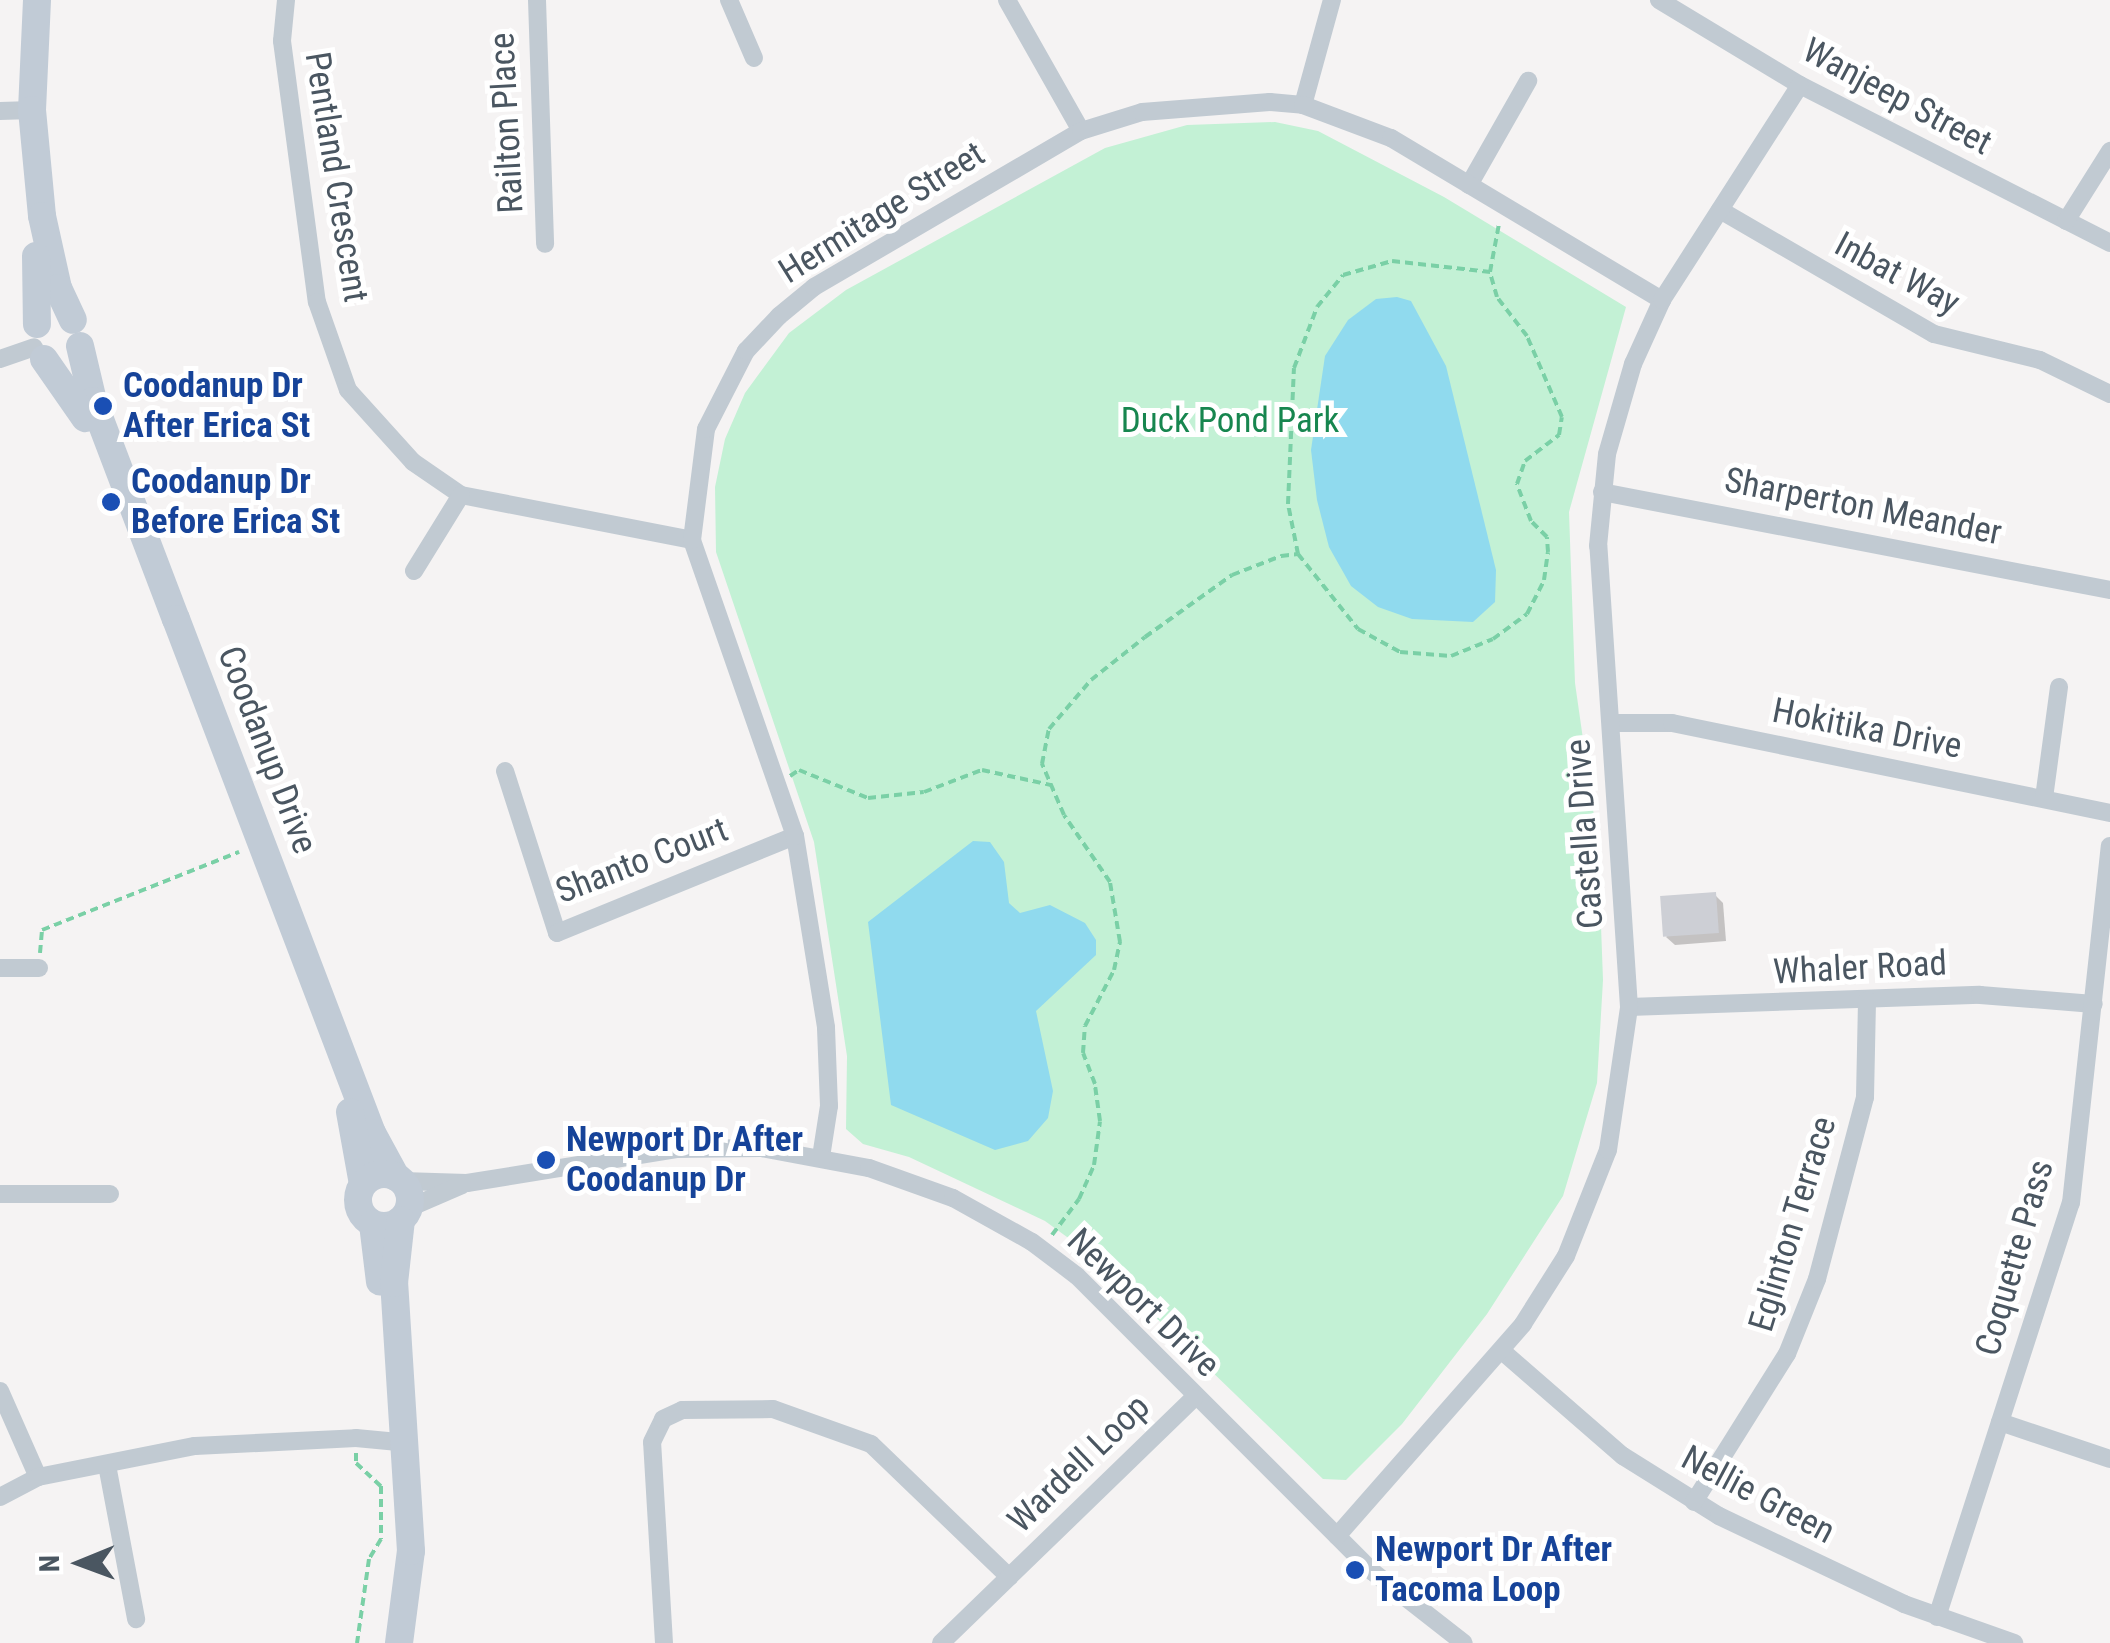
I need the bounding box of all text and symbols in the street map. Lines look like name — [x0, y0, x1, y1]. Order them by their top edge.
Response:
street label: Wanjeep Street — [1795, 30, 1999, 164]
street label: Railton Place — [481, 32, 533, 214]
street label: Pentland Crescent — [296, 49, 376, 305]
street label: Hermitage Street — [772, 133, 992, 293]
street label: Inbat Way — [1827, 224, 1967, 324]
place label: Coodanup Dr After Erica St — [123, 365, 310, 447]
marker: Coodanup Dr After Erica St — [92, 395, 114, 417]
park label: Duck Pond Park — [1121, 400, 1339, 442]
street label: Sharperton Meander — [1721, 460, 2005, 554]
place label: Coodanup Dr Before Erica St — [131, 461, 340, 543]
marker: Coodanup Dr Before Erica St — [100, 491, 122, 513]
street label: Coodanup Drive — [208, 641, 326, 859]
street label: Hokitika Drive — [1769, 690, 1965, 768]
street label: Castella Drive — [1557, 738, 1613, 930]
street label: Shanto Court — [550, 809, 734, 913]
street label: Whaler Road — [1772, 942, 1948, 994]
street label: Eglinton Terrace — [1740, 1111, 1846, 1337]
place label: Newport Dr After Coodanup Dr — [566, 1119, 803, 1201]
marker: Newport Dr After Coodanup Dr — [535, 1149, 557, 1171]
street label: Coquette Pass — [1967, 1155, 2063, 1361]
street label: Newport Drive — [1058, 1220, 1228, 1386]
street label: Wardell Loop — [1000, 1386, 1158, 1542]
street label: Nellie Green — [1674, 1437, 1842, 1553]
north arrow — [30, 1513, 130, 1613]
place label: Newport Dr After Tacoma Loop — [1375, 1529, 1612, 1611]
text: N — [33, 1555, 66, 1572]
marker: Newport Dr After Tacoma Loop — [1344, 1559, 1366, 1581]

